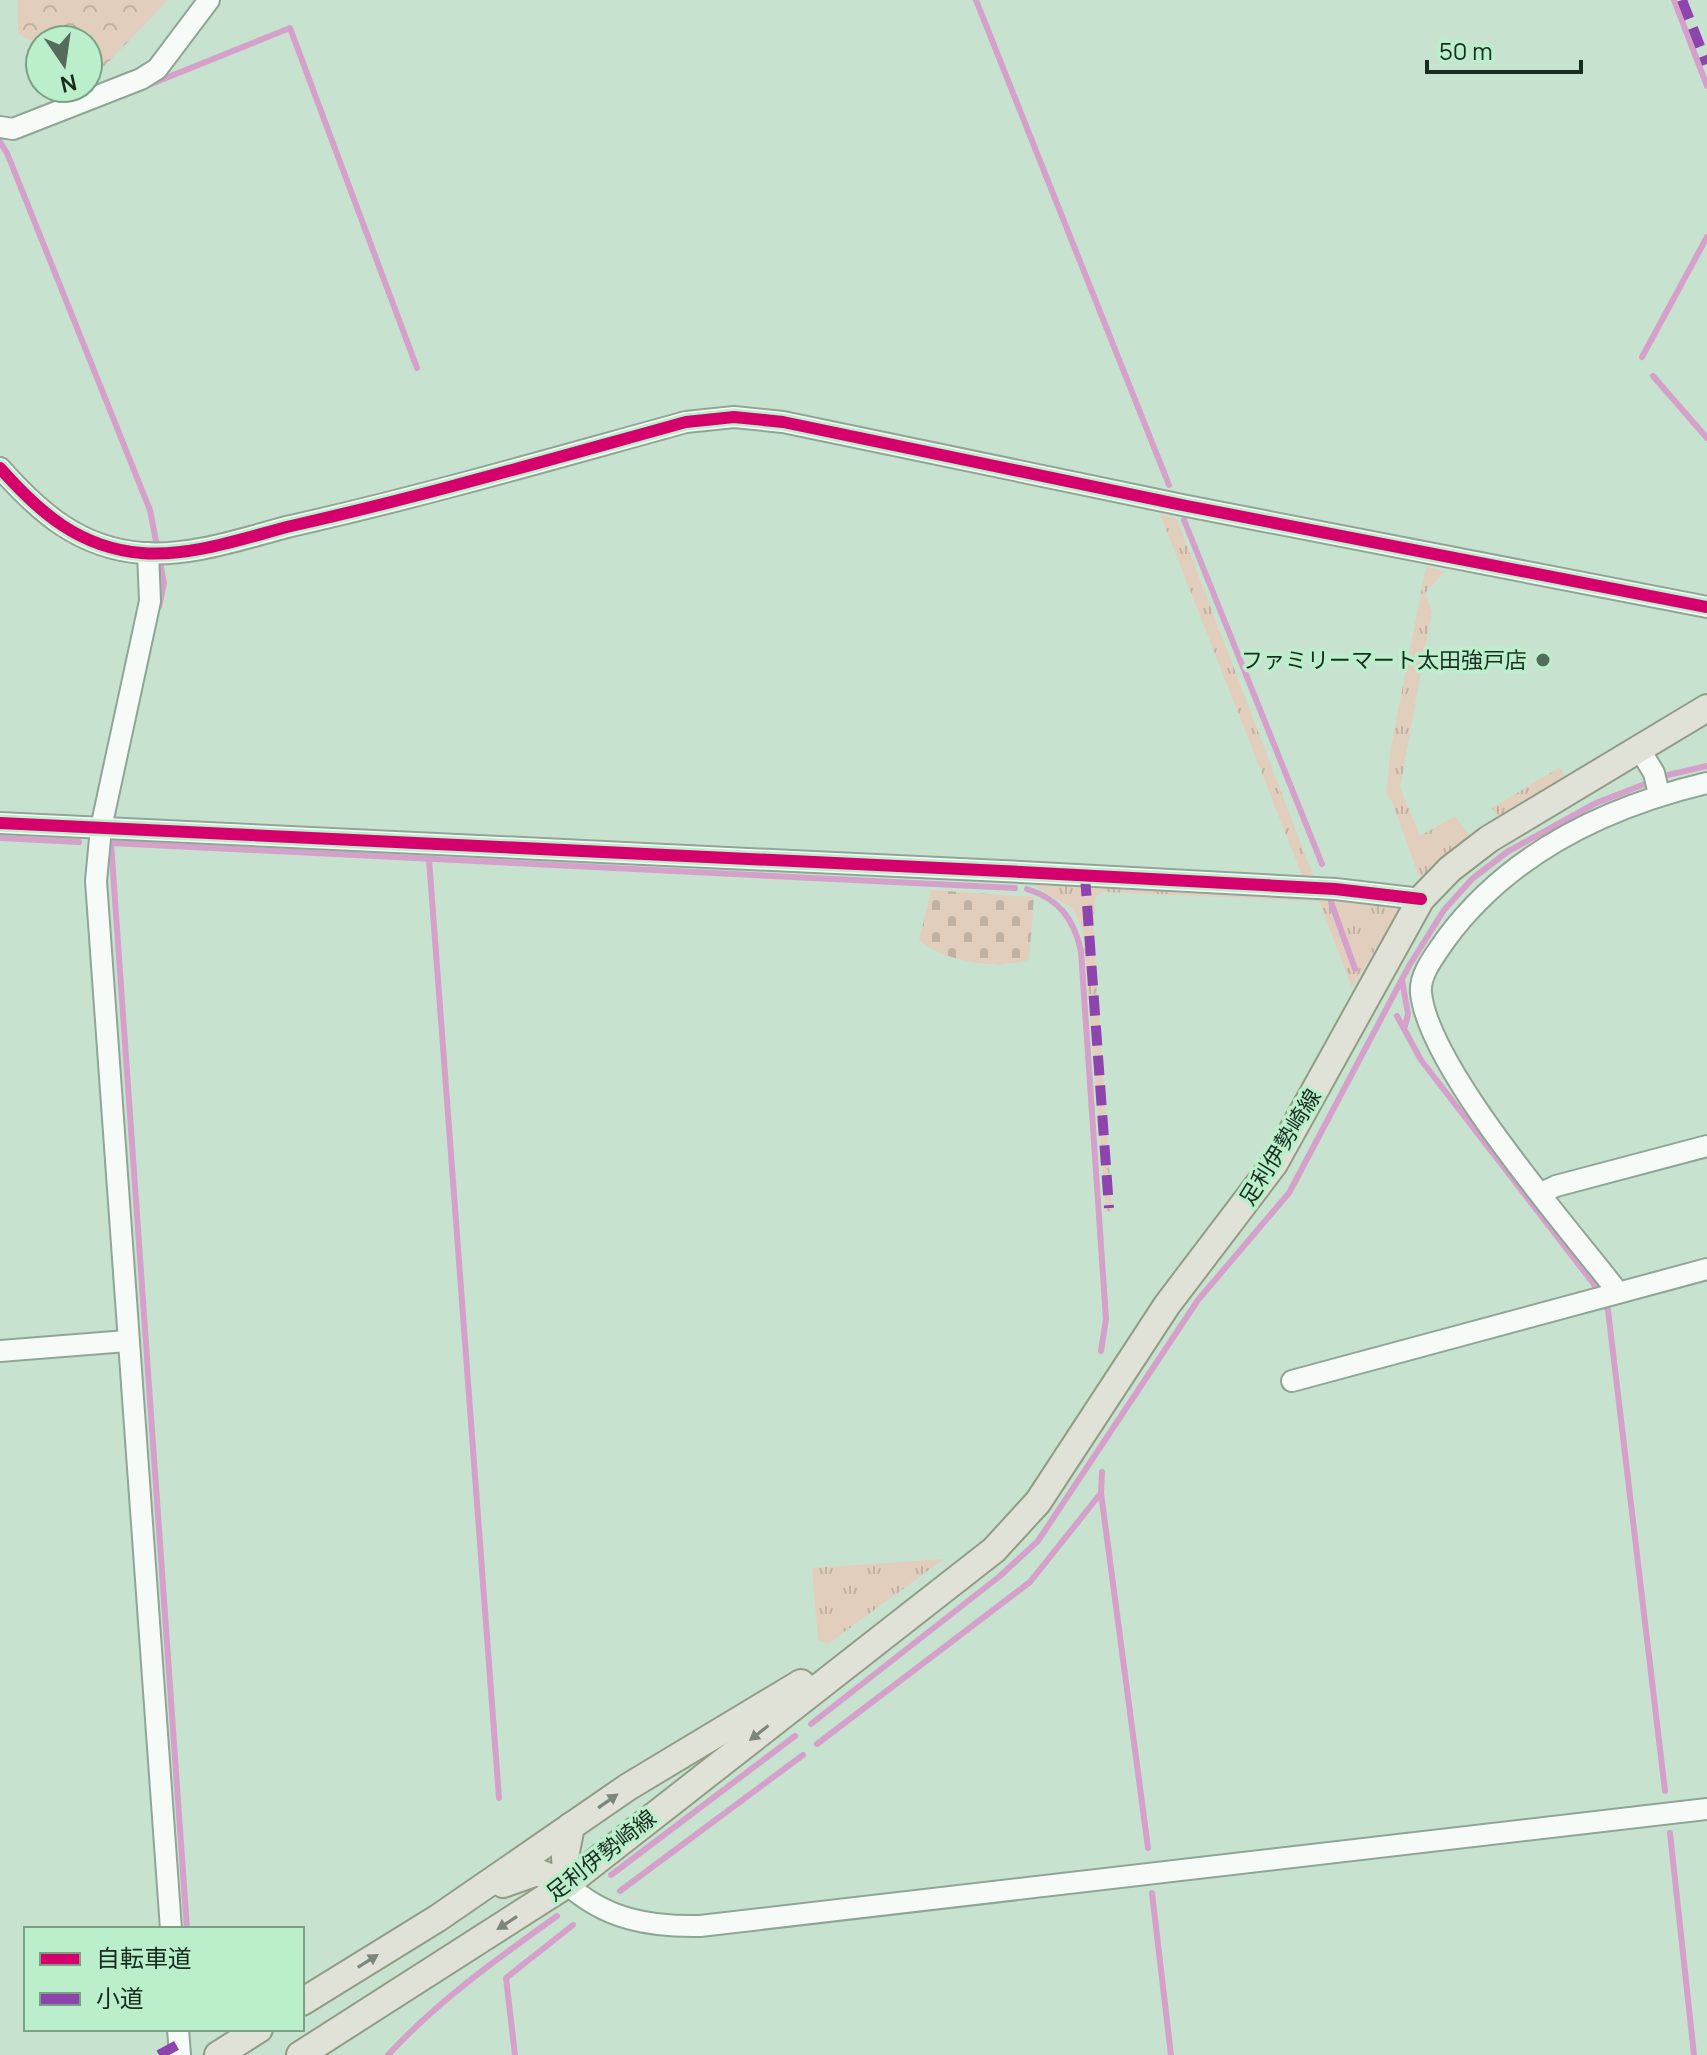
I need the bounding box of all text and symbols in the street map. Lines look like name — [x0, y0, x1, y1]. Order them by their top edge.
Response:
north arrow — [24, 24, 104, 104]
scale bar — [1427, 24, 1581, 74]
text: 50 m — [1439, 34, 1493, 67]
text: N — [57, 67, 80, 100]
place label: ファミリーマート太田強戸店 — [1241, 645, 1527, 675]
marker: ファミリーマート太田強戸店 — [1534, 651, 1552, 669]
street label: 足利伊勢崎線 — [1232, 1083, 1328, 1211]
one-way arrow — [749, 1724, 769, 1740]
one-way arrow — [597, 1794, 618, 1809]
street label: 足利伊勢崎線 — [540, 1803, 662, 1907]
one-way arrow — [496, 1915, 518, 1929]
legend — [24, 1927, 304, 2031]
text: 自転車道 — [96, 1941, 192, 1974]
one-way arrow — [357, 1954, 379, 1968]
text: 小道 — [96, 1981, 144, 2014]

